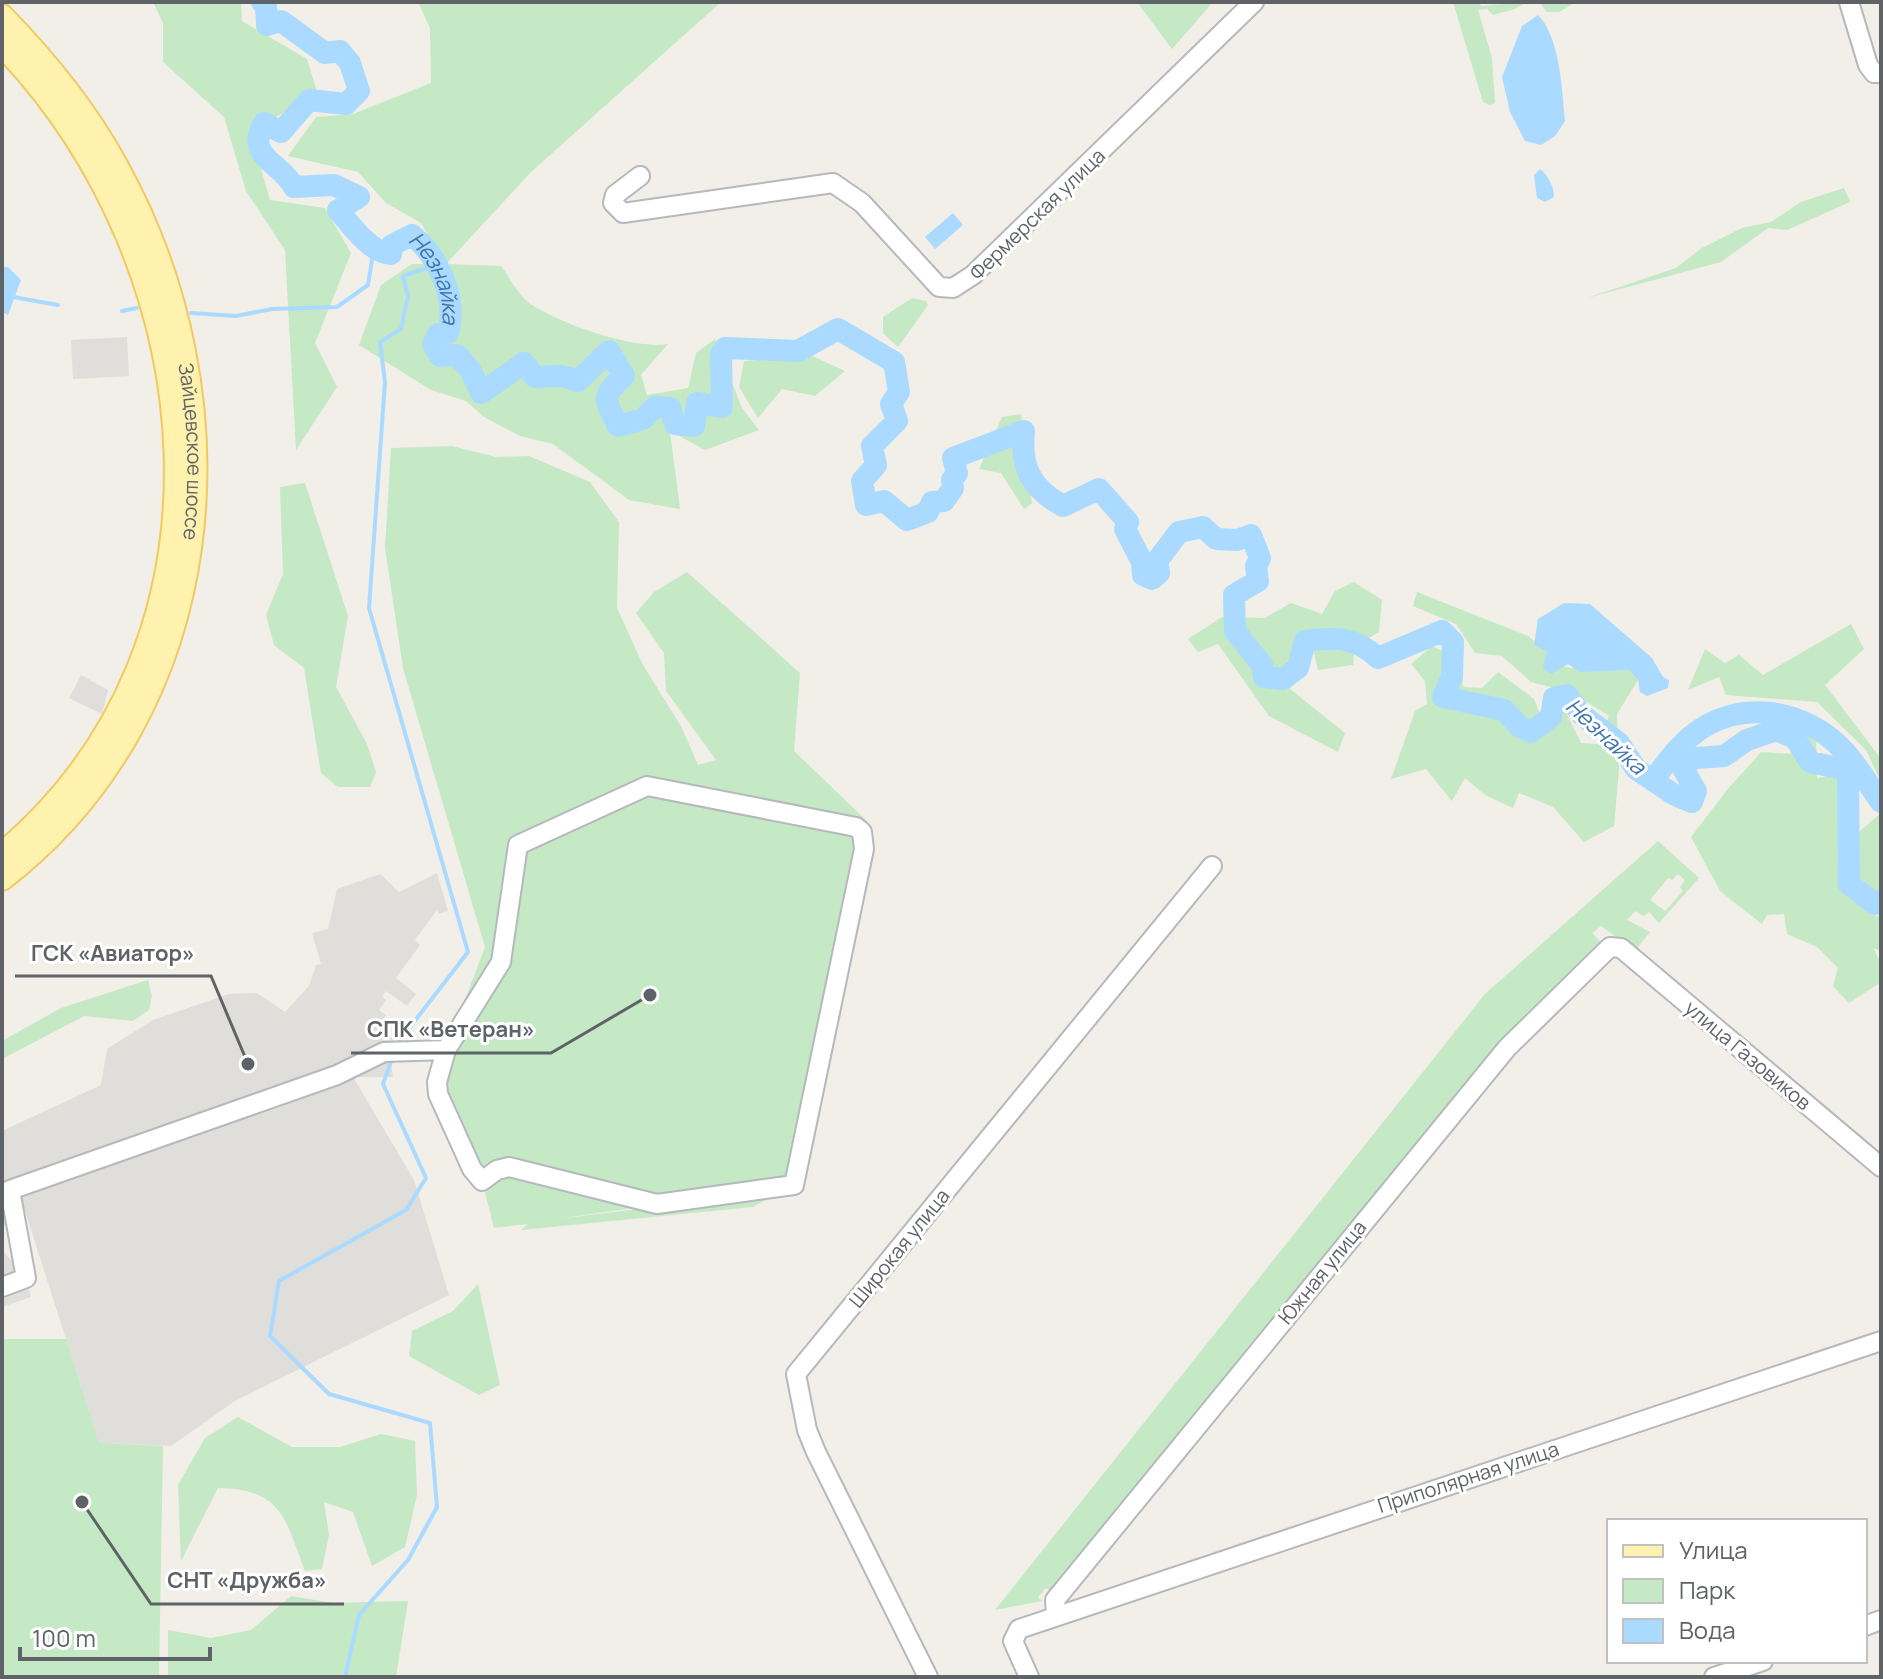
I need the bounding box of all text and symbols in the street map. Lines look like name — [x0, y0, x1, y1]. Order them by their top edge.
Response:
street label: Фермерская улица — [963, 142, 1111, 286]
water label: Незнайка — [403, 225, 466, 327]
street label: Зайцевское шоссе — [173, 361, 209, 542]
water label: Незнайка — [1559, 691, 1654, 782]
callout: ГСК «Авиатор» — [15, 930, 211, 976]
text: ГСК «Авиатор» — [31, 938, 195, 968]
street label: улица Газовиков — [1679, 994, 1817, 1116]
callout: СПК «Ветеран» — [351, 1007, 551, 1053]
text: СПК «Ветеран» — [367, 1014, 535, 1044]
street label: Широкая улица — [843, 1183, 955, 1313]
street label: Южная улица — [1272, 1214, 1372, 1330]
street label: Приполярная улица — [1374, 1435, 1562, 1519]
legend — [1607, 1519, 1867, 1663]
text: Улица — [1679, 1533, 1748, 1566]
callout: СНТ «Дружба» — [151, 1558, 344, 1604]
text: СНТ «Дружба» — [167, 1565, 327, 1595]
text: Парк — [1679, 1573, 1736, 1606]
scale bar — [20, 1611, 210, 1661]
text: Вода — [1679, 1613, 1736, 1646]
text: 100 m — [32, 1621, 96, 1654]

